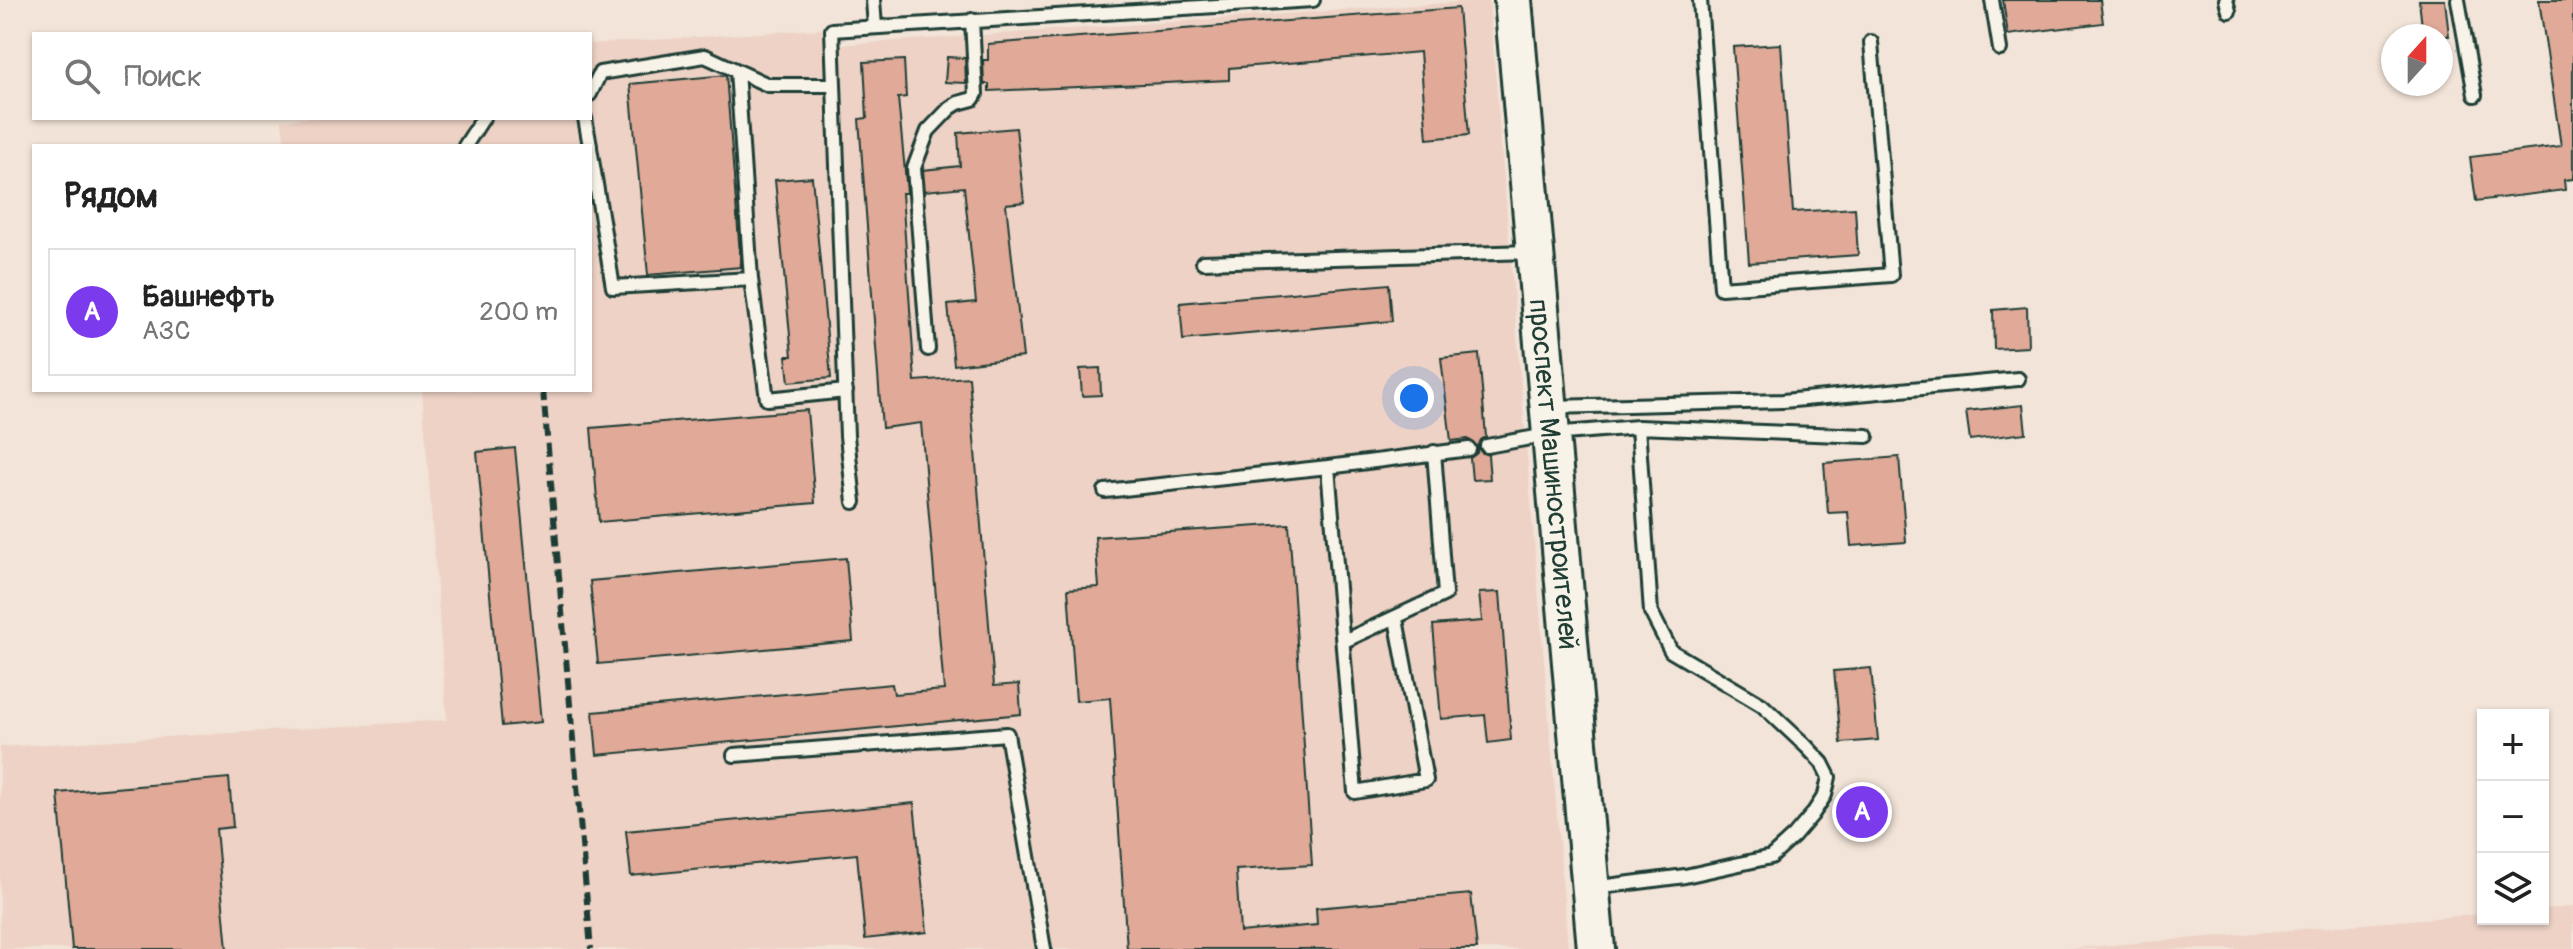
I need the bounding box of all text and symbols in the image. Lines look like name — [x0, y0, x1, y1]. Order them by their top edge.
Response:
north arrow — [2381, 24, 2453, 96]
search box — [32, 32, 592, 120]
icon: search — [60, 54, 104, 98]
text: Поиск — [124, 58, 202, 95]
text: Рядом — [64, 175, 158, 218]
text: Башнефть — [142, 278, 275, 315]
text: A — [84, 296, 100, 328]
text: 200 m — [479, 296, 558, 328]
street label: проспект Машиностроителей — [1520, 297, 1586, 651]
text: АЗС — [142, 315, 191, 347]
your location — [1394, 378, 1434, 418]
map controls — [2477, 709, 2549, 925]
button: + — [2477, 709, 2549, 781]
button: − — [2477, 781, 2549, 853]
pin: A — [1836, 782, 1888, 842]
button: layers — [2477, 853, 2549, 925]

